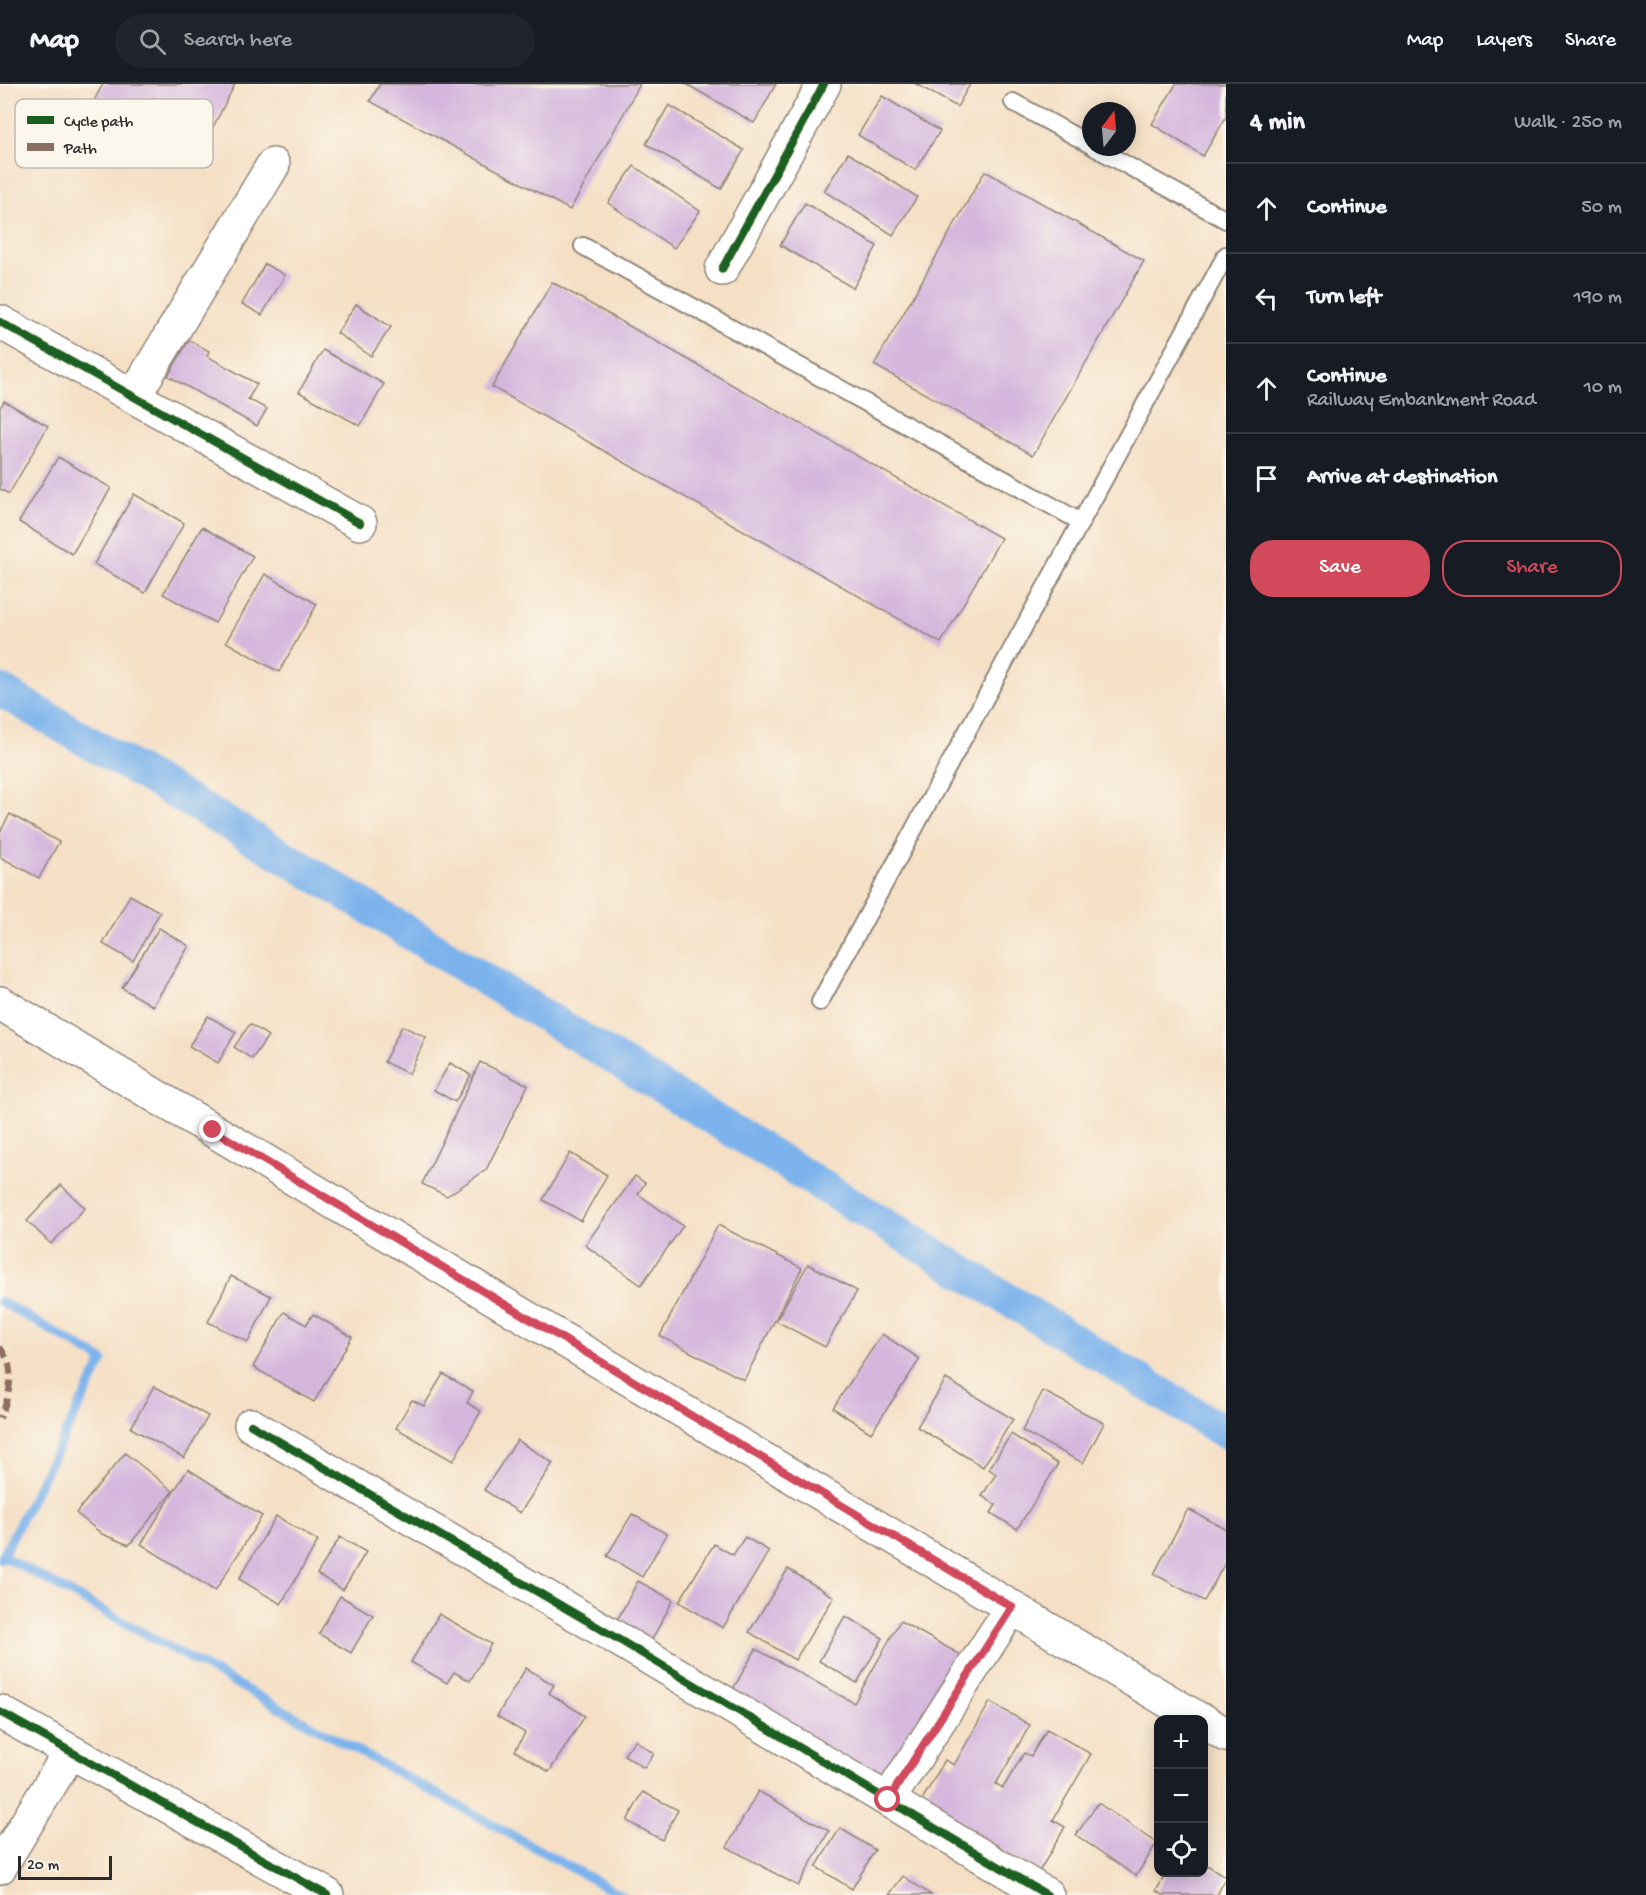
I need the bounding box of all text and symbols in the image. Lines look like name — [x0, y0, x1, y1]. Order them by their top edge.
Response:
search box — [115, 14, 535, 68]
text: Map — [30, 25, 79, 58]
icon: search — [136, 25, 169, 58]
text: Search here — [184, 28, 292, 54]
text: Map — [1407, 29, 1443, 54]
text: Layers — [1476, 29, 1532, 54]
text: Share — [1565, 29, 1616, 54]
legend — [15, 99, 213, 168]
north arrow — [1082, 102, 1136, 156]
text: 4 min — [1250, 108, 1305, 139]
text: Walk · 250 m — [1514, 112, 1622, 135]
text: Cycle path — [64, 114, 134, 133]
text: Path — [63, 141, 97, 160]
icon: ahead — [1250, 192, 1283, 225]
text: Continue — [1307, 195, 1387, 221]
text: 50 m — [1581, 197, 1622, 220]
icon: left — [1250, 282, 1283, 315]
text: Turn left — [1307, 285, 1381, 311]
text: 190 m — [1574, 287, 1622, 310]
text: Continue — [1307, 364, 1387, 390]
icon: ahead — [1250, 372, 1283, 405]
text: 10 m — [1584, 377, 1622, 400]
text: Railway Embankment Road — [1307, 390, 1536, 413]
icon: arrive — [1250, 462, 1283, 495]
text: Arrive at destination — [1307, 465, 1497, 491]
button: Save — [1250, 540, 1430, 597]
button: Share — [1442, 540, 1622, 597]
route end — [199, 1116, 225, 1142]
map controls — [1154, 1715, 1208, 1877]
button: + — [1154, 1715, 1208, 1769]
button: − — [1154, 1769, 1208, 1823]
route start — [874, 1786, 900, 1812]
button: locate — [1154, 1823, 1208, 1877]
scale bar — [18, 1853, 112, 1880]
text: 20 m — [27, 1857, 59, 1876]

